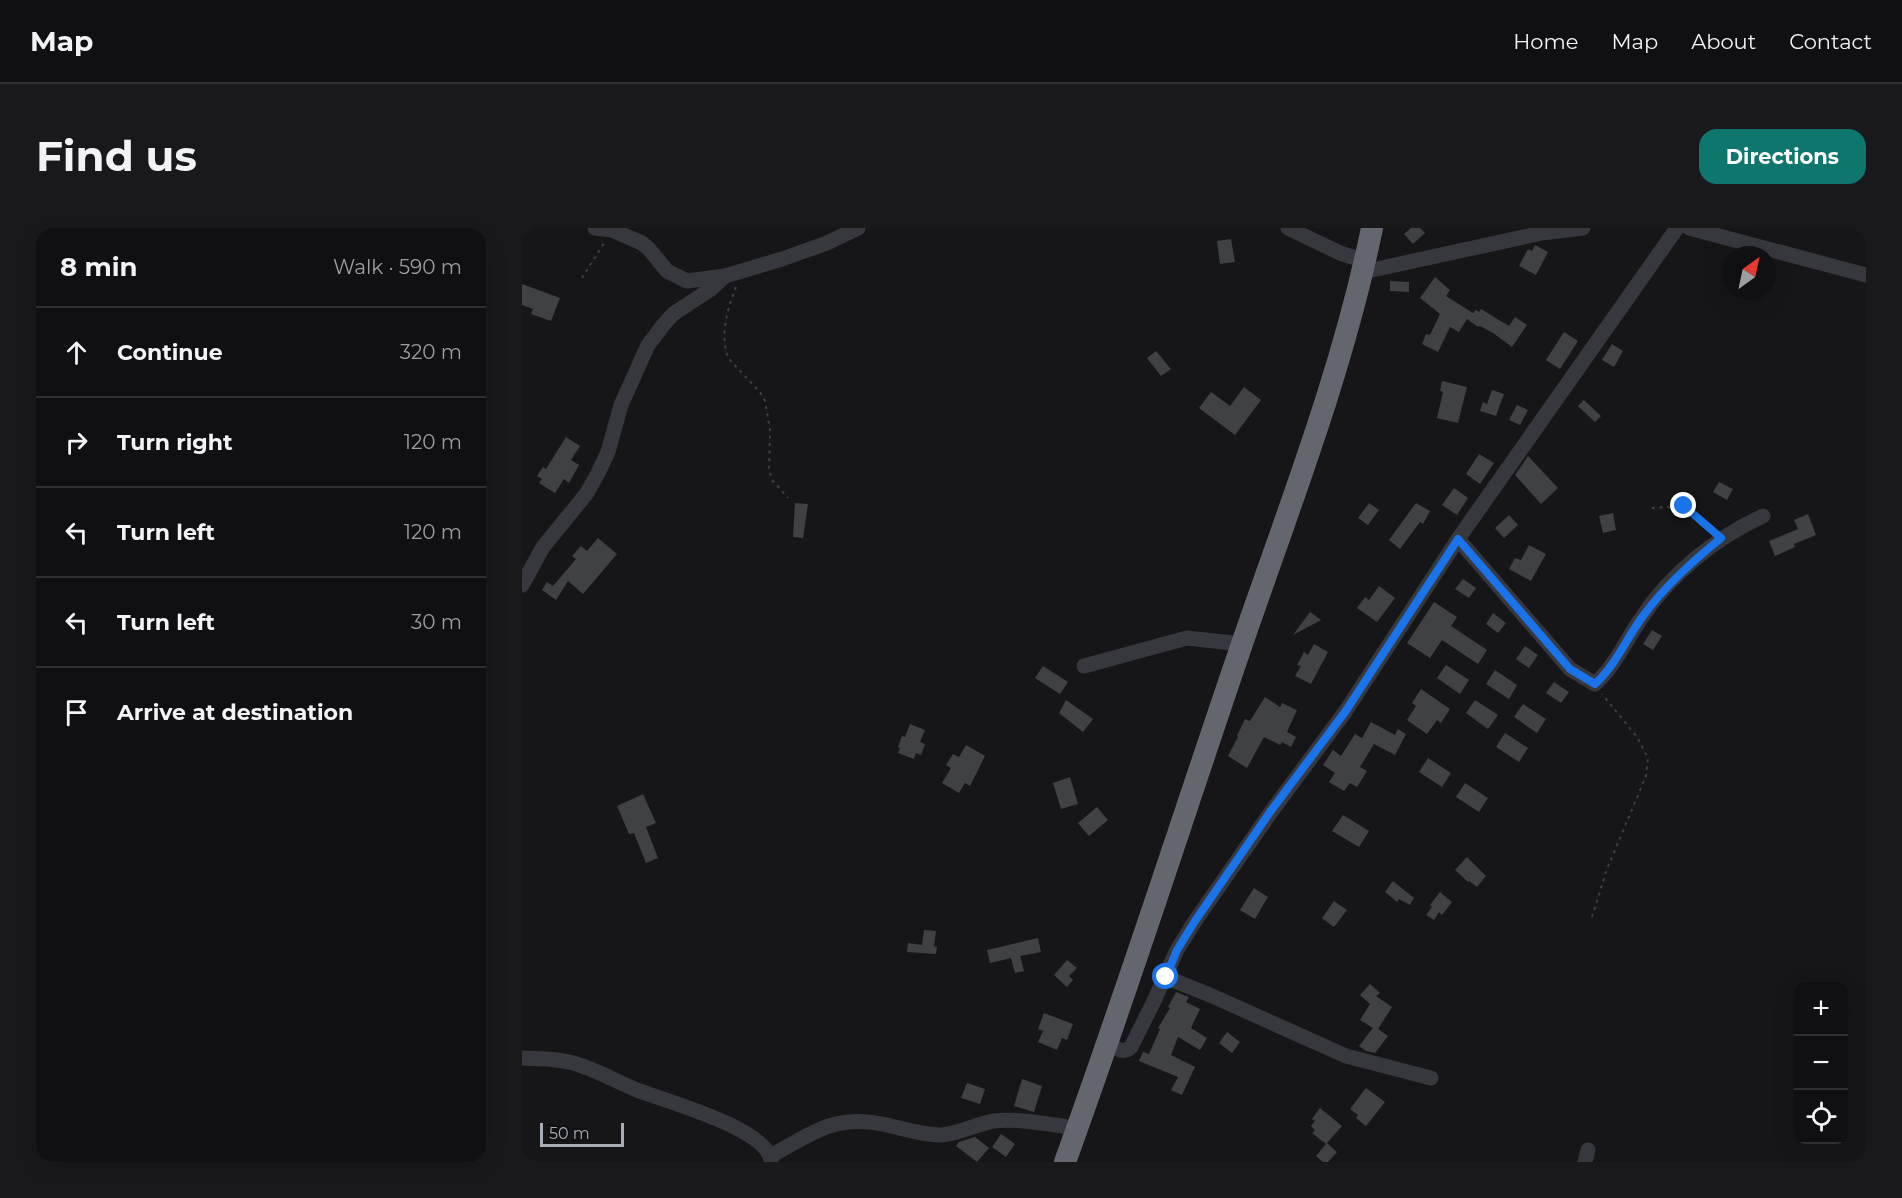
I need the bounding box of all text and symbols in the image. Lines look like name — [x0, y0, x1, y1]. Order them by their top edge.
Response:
text: Map — [30, 24, 93, 58]
text: Home — [1513, 29, 1578, 54]
text: Map — [1611, 29, 1658, 54]
text: About — [1691, 29, 1756, 54]
text: Contact — [1789, 29, 1872, 54]
button: Directions — [1699, 129, 1866, 184]
text: Find us — [36, 130, 197, 182]
north arrow — [1722, 246, 1776, 300]
text: 8 min — [60, 251, 138, 283]
text: Walk · 590 m — [333, 255, 462, 279]
icon: ahead — [60, 336, 93, 369]
text: Continue — [117, 339, 223, 366]
text: 320 m — [400, 340, 462, 364]
icon: right — [60, 426, 93, 459]
text: Turn right — [117, 429, 232, 456]
text: 120 m — [404, 430, 462, 454]
route end — [1670, 492, 1696, 518]
icon: left — [60, 516, 93, 549]
text: Turn left — [117, 519, 215, 546]
text: 120 m — [404, 520, 462, 544]
icon: left — [60, 606, 93, 639]
text: Turn left — [117, 609, 215, 636]
text: 30 m — [411, 610, 462, 634]
icon: arrive — [60, 696, 93, 729]
text: Arrive at destination — [117, 699, 353, 726]
route start — [1152, 963, 1178, 989]
map controls — [1794, 982, 1848, 1144]
button: + — [1794, 982, 1848, 1036]
button: − — [1794, 1036, 1848, 1090]
button: locate — [1794, 1090, 1848, 1144]
scale bar — [540, 1120, 624, 1148]
text: 50 m — [549, 1124, 590, 1143]

